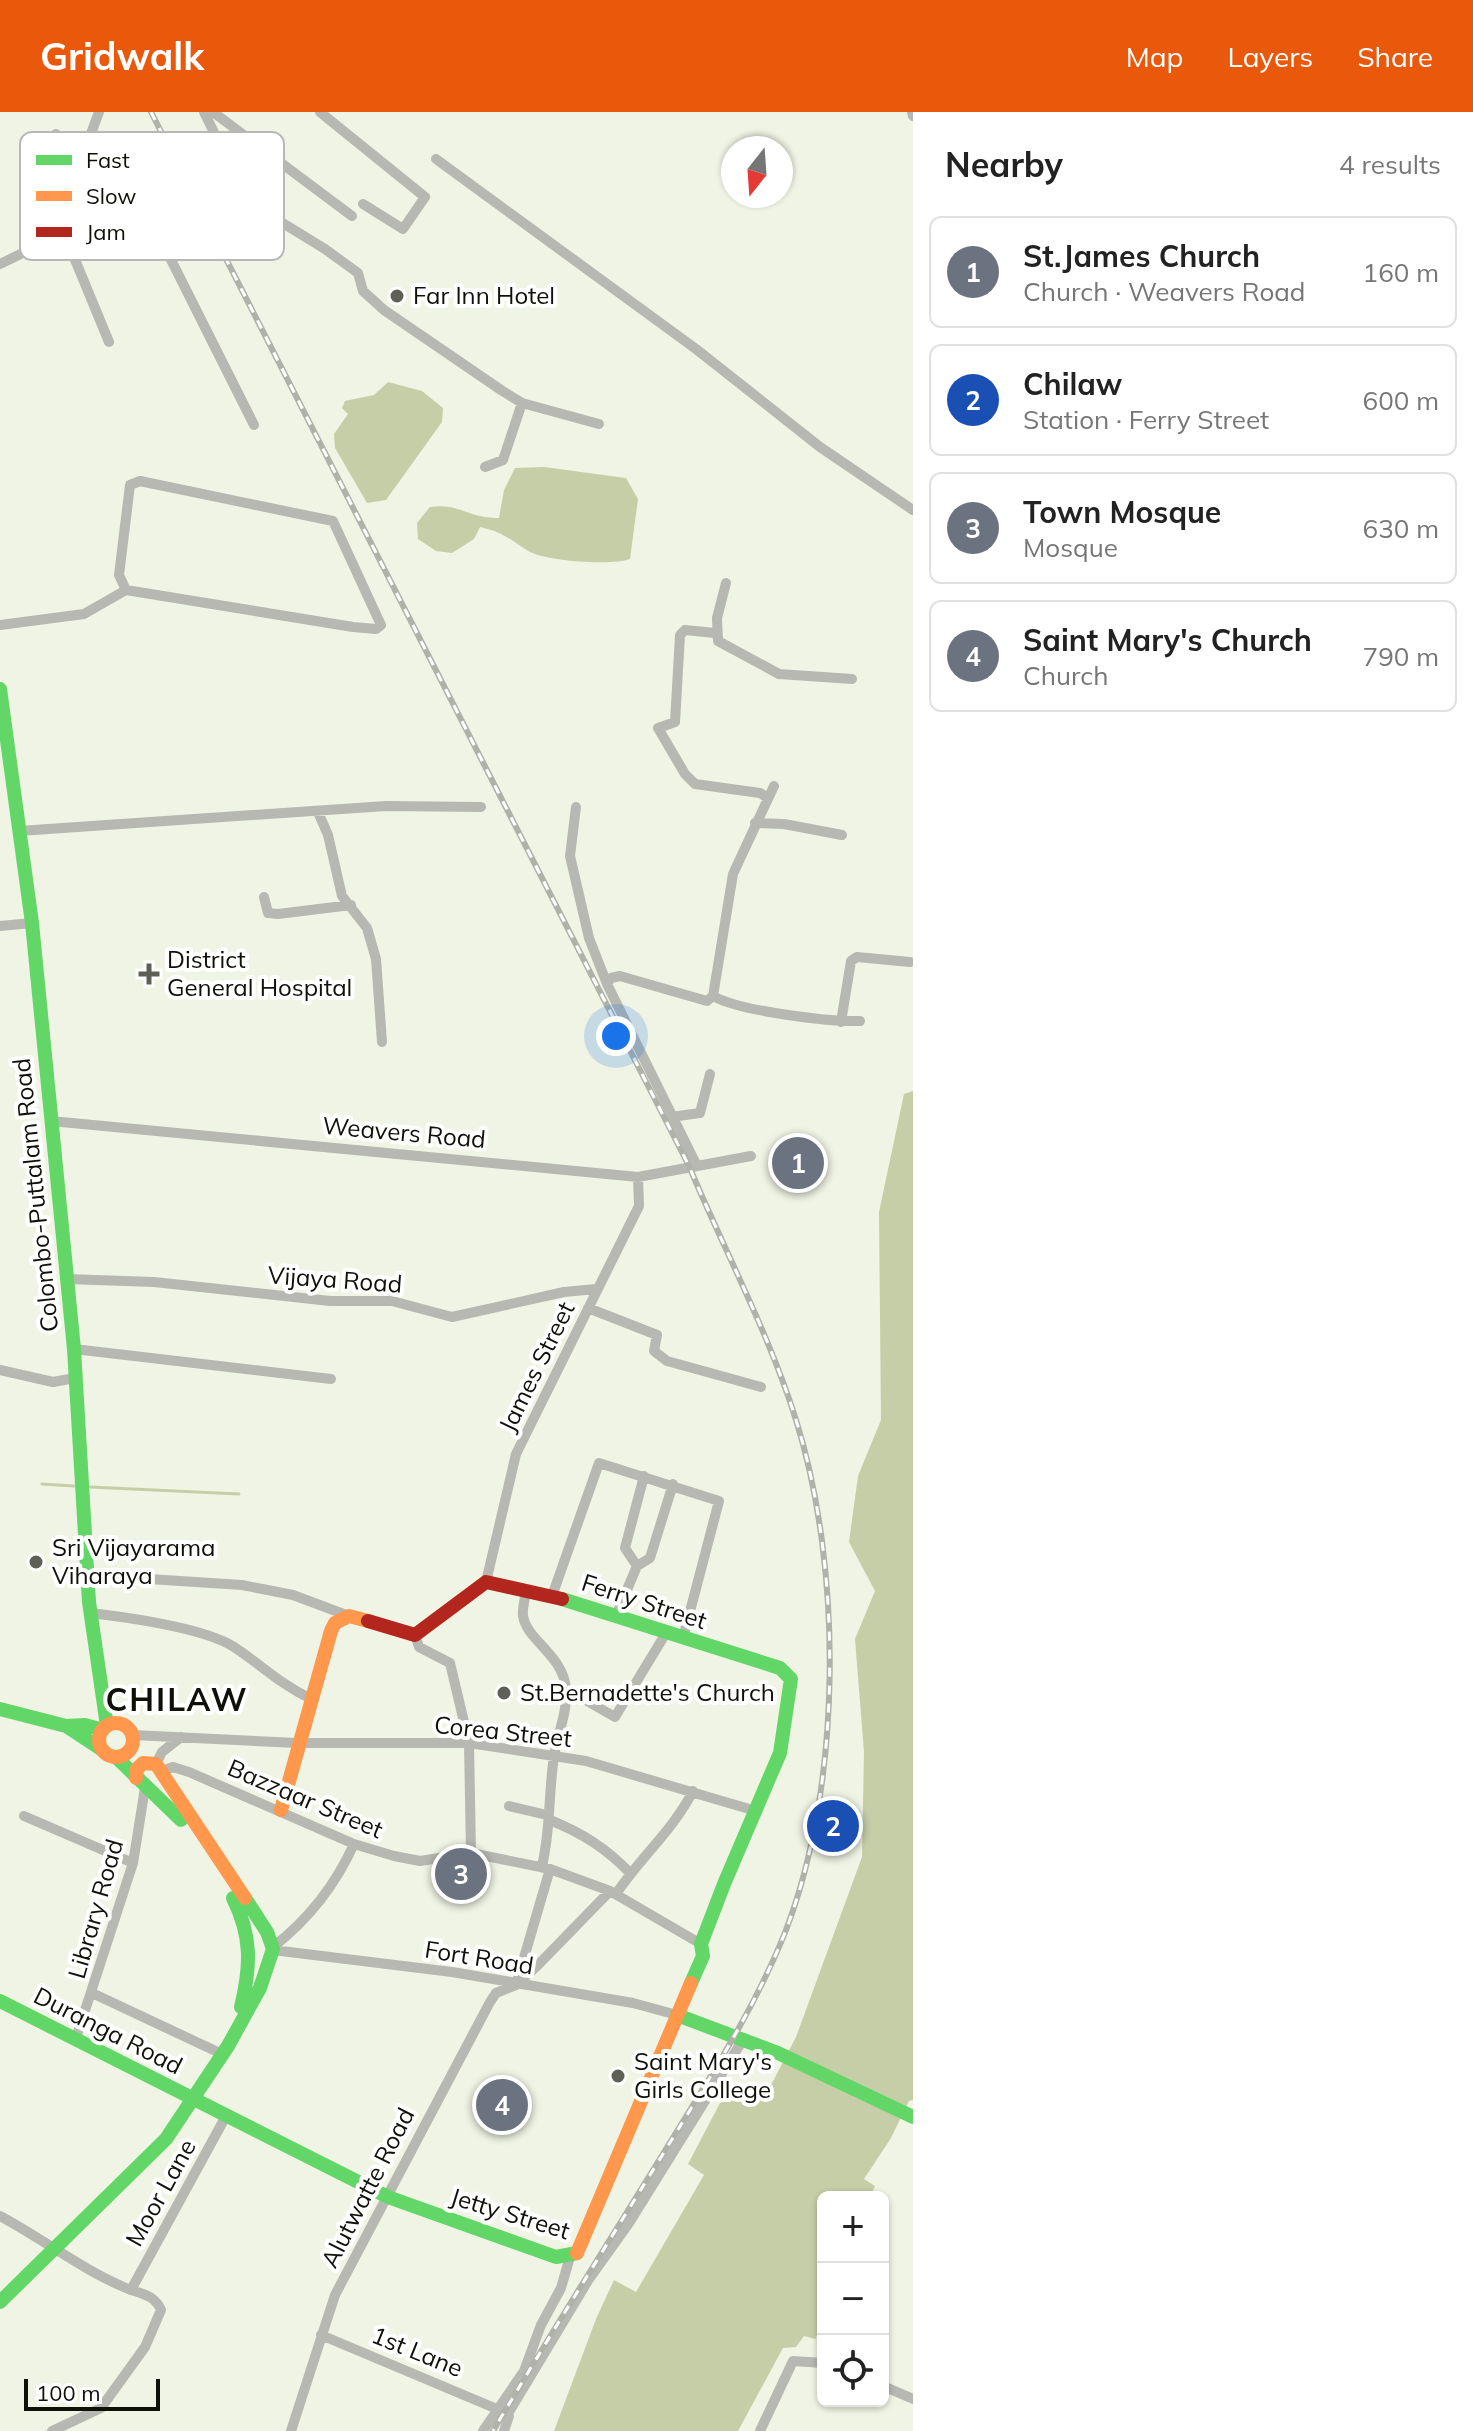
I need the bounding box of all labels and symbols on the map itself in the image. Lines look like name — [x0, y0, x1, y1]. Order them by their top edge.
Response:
legend — [20, 132, 284, 260]
north arrow — [721, 136, 793, 208]
text: Fast — [86, 146, 130, 174]
text: Slow — [86, 182, 136, 210]
text: Jam — [86, 218, 126, 246]
place label: Far Inn Hotel — [413, 280, 555, 310]
marker: Far Inn Hotel — [388, 287, 406, 305]
place label: District General Hospital — [167, 944, 352, 1002]
marker: District General Hospital — [138, 963, 160, 985]
your location — [596, 1016, 636, 1056]
street label: Colombo-Puttalam Road — [6, 1057, 64, 1333]
street label: Weavers Road — [321, 1110, 487, 1154]
pin: 1 — [772, 1133, 824, 1193]
street label: Vijaya Road — [267, 1259, 403, 1299]
street label: James Street — [492, 1297, 580, 1436]
place label: Sri Vijayarama Viharaya — [52, 1532, 215, 1590]
marker: Sri Vijayarama Viharaya — [27, 1553, 45, 1571]
street label: Ferry Street — [578, 1567, 711, 1635]
place label: St.Bernadette's Church — [520, 1677, 775, 1707]
district label: CHILAW — [105, 1679, 249, 1719]
marker: St.Bernadette's Church — [495, 1684, 513, 1702]
street label: Corea Street — [433, 1709, 573, 1753]
street label: Bazzaar Street — [223, 1752, 387, 1844]
pin: 2 — [807, 1796, 859, 1856]
street label: Library Road — [61, 1836, 129, 1982]
pin: 3 — [435, 1844, 487, 1904]
street label: Fort Road — [423, 1934, 536, 1980]
street label: Duranga Road — [29, 1980, 188, 2080]
place label: Saint Mary's Girls College — [634, 2046, 772, 2104]
marker: Saint Mary's Girls College — [609, 2067, 627, 2085]
pin: 4 — [476, 2075, 528, 2135]
street label: Alutwatte Road — [314, 2103, 420, 2272]
street label: Moor Lane — [119, 2134, 202, 2251]
street label: Jetty Street — [447, 2181, 573, 2245]
street label: 1st Lane — [368, 2319, 467, 2383]
scale bar — [24, 2375, 160, 2411]

